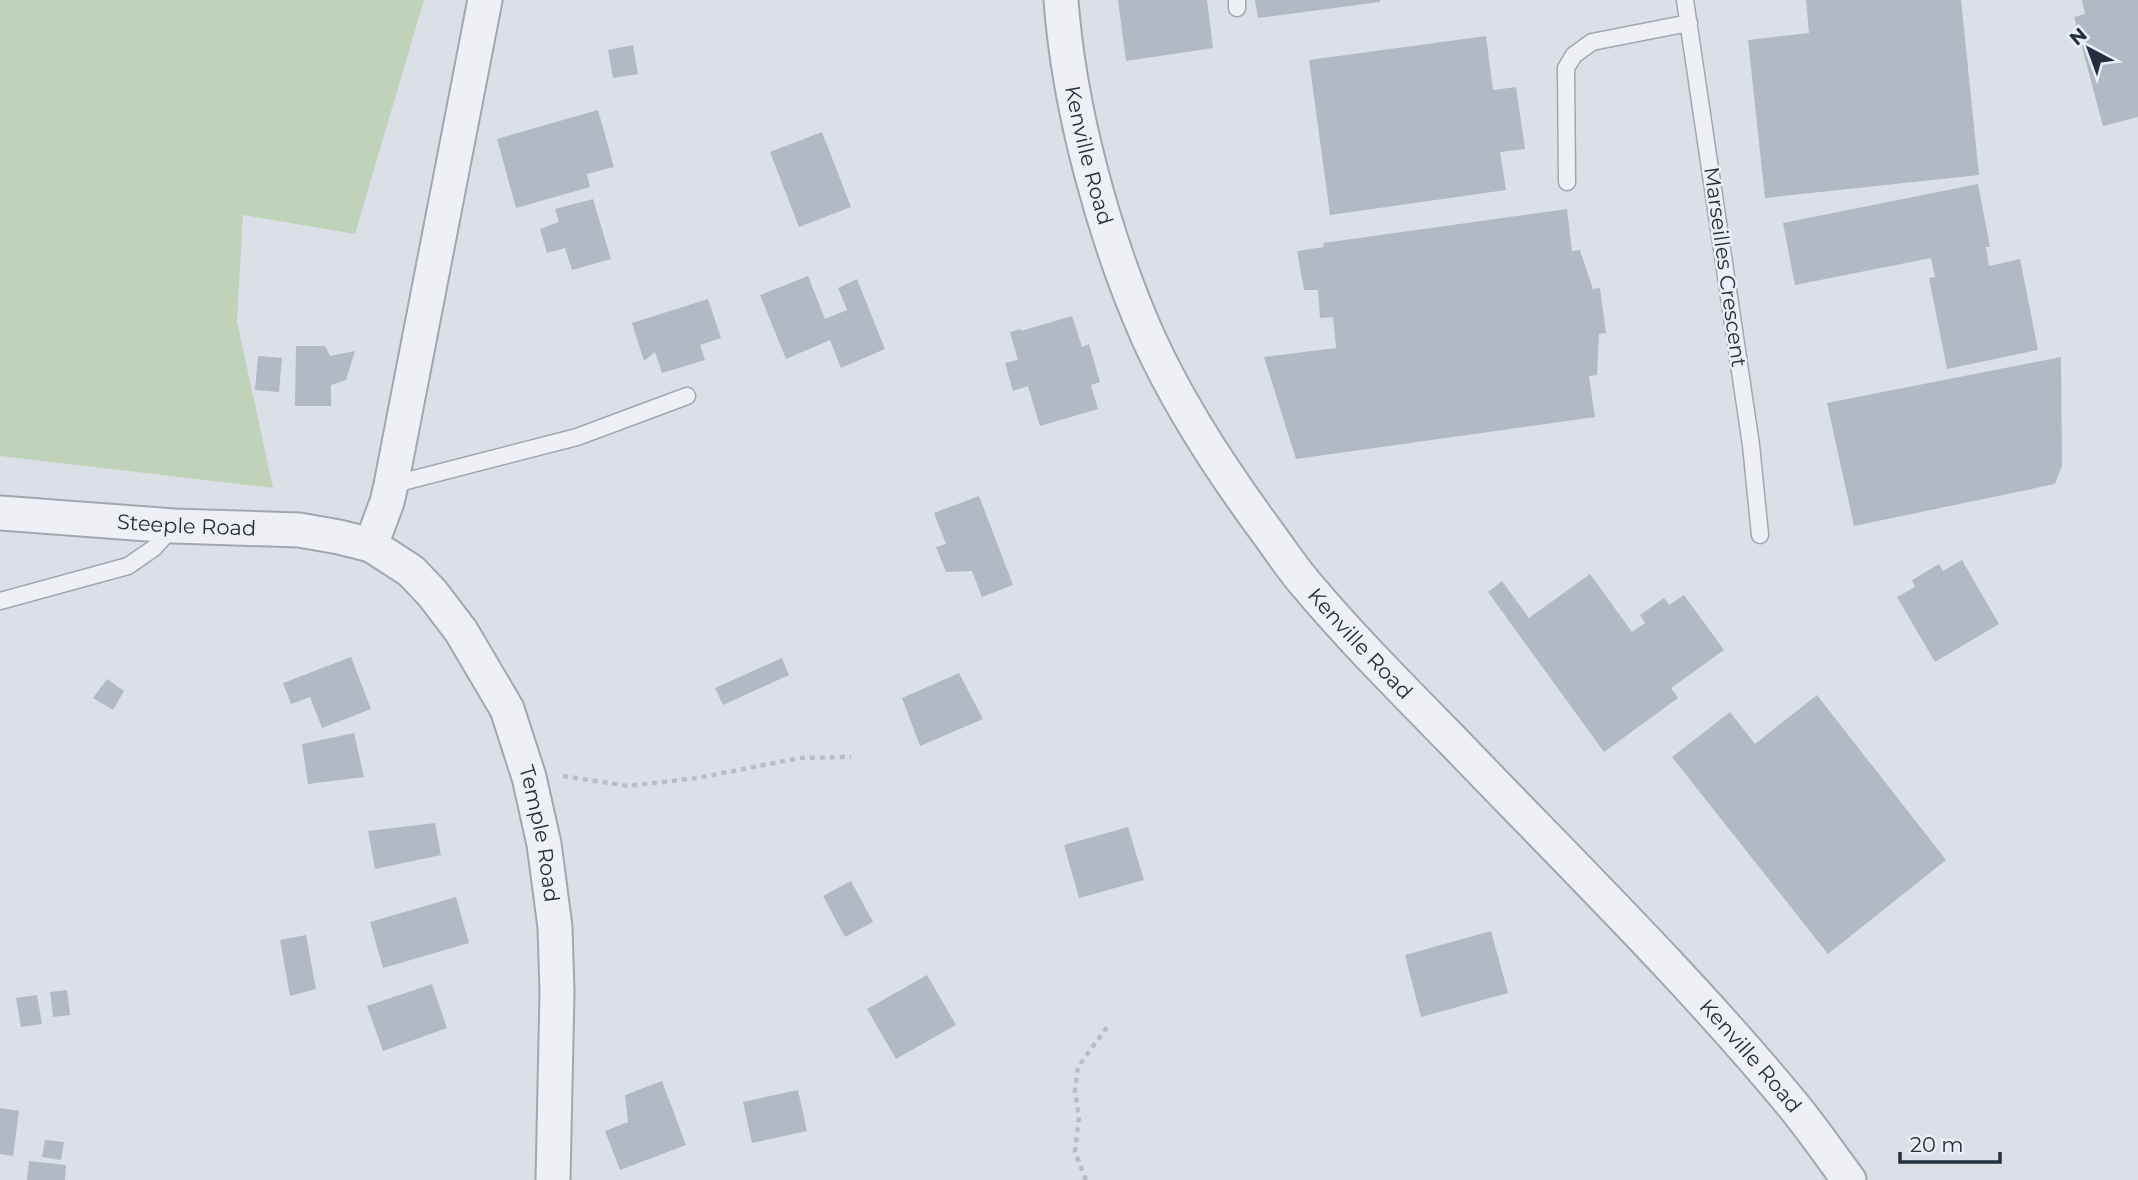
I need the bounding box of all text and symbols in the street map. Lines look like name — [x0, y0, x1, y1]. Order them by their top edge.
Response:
north arrow — [2054, 14, 2124, 84]
text: N — [2065, 23, 2092, 50]
street label: Kenville Road — [1060, 84, 1118, 228]
street label: Marseilles Crescent — [1699, 165, 1752, 369]
street label: Steeple Road — [116, 509, 257, 541]
street label: Kenville Road — [1303, 583, 1418, 704]
street label: Temple Road — [514, 762, 565, 904]
street label: Kenville Road — [1695, 994, 1807, 1118]
scale bar — [1900, 1120, 2000, 1164]
text: 20 m — [1910, 1132, 1964, 1157]

